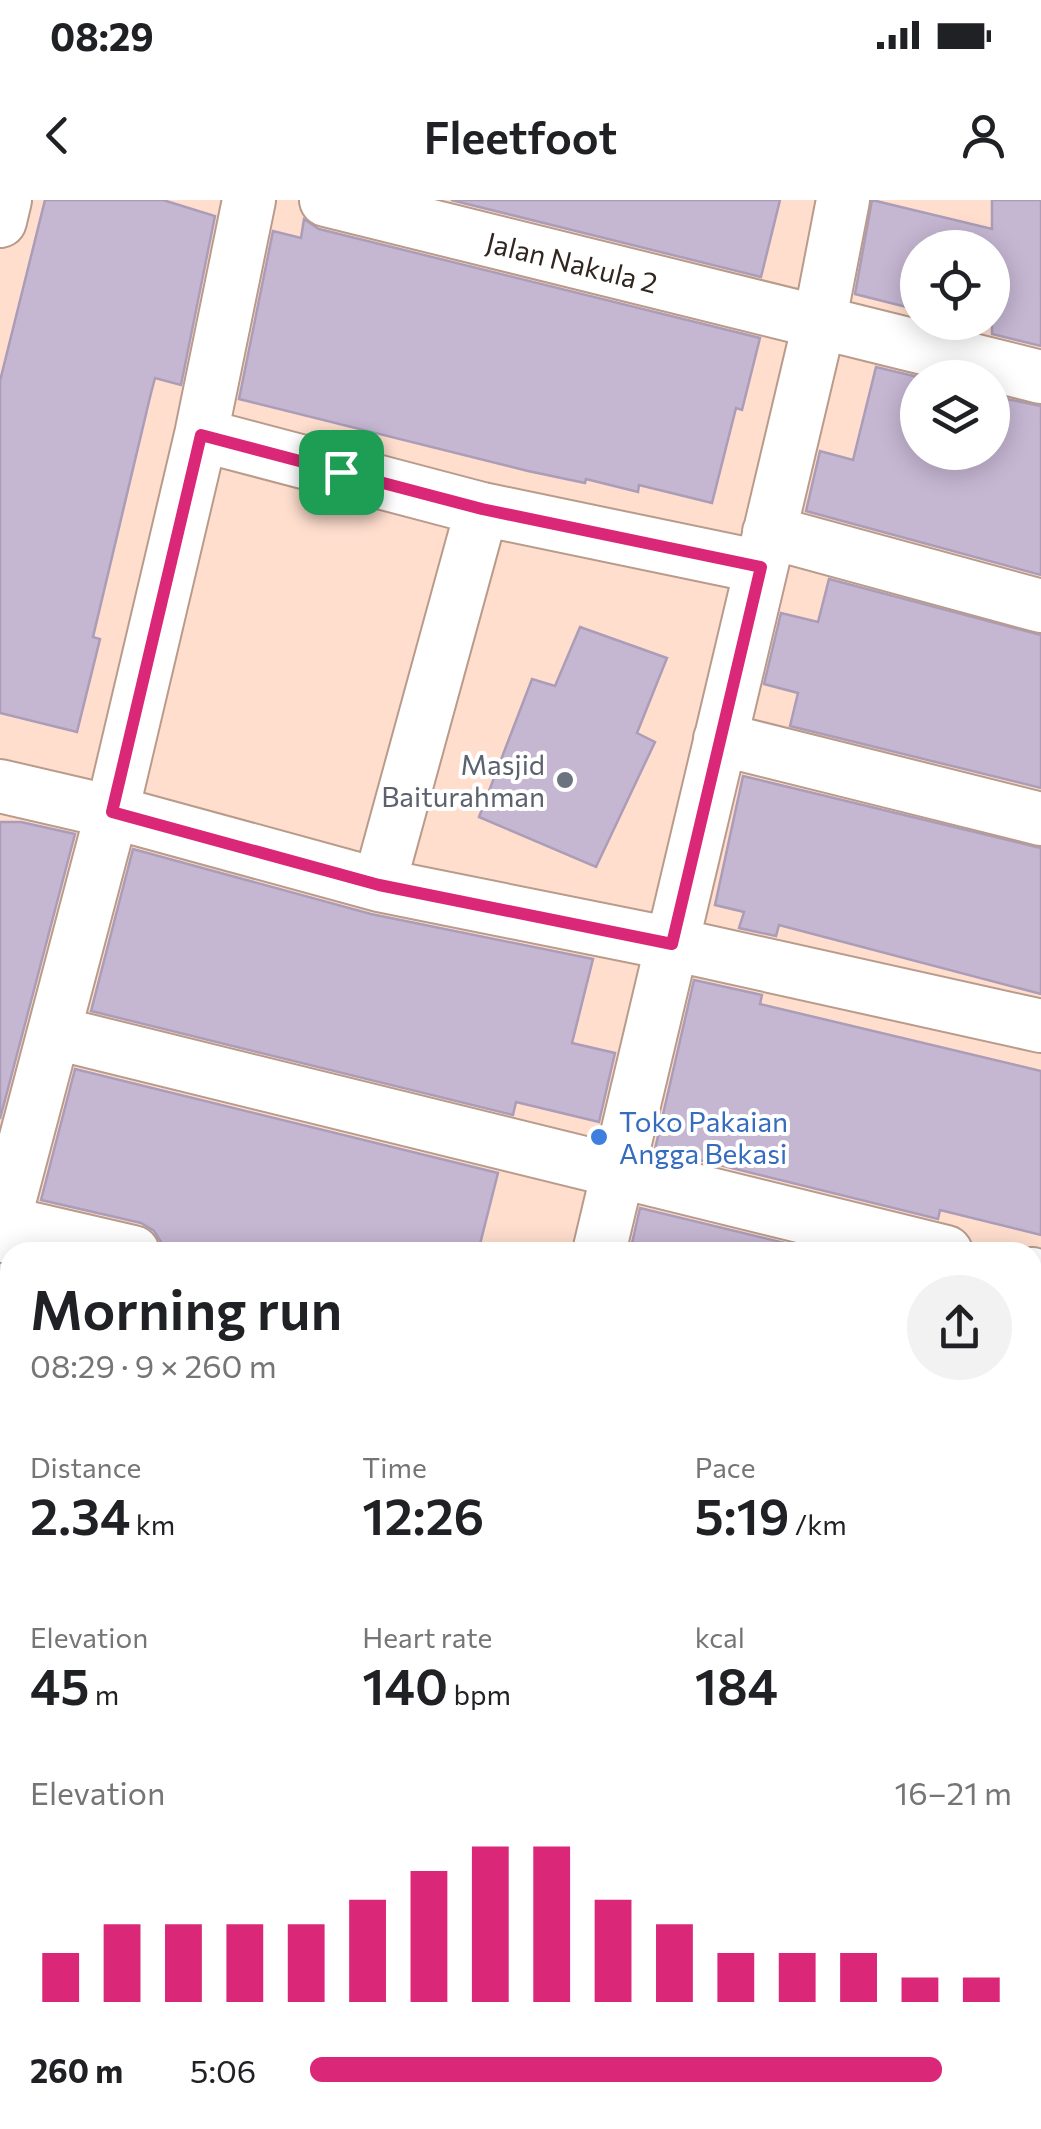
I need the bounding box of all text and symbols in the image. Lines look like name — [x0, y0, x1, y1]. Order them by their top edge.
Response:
text: 08:29 — [50, 12, 154, 59]
icon: back — [30, 108, 85, 163]
text: Fleetfoot — [424, 108, 617, 163]
icon: person — [956, 108, 1011, 163]
street label: Jalan Nakula 2 — [483, 224, 661, 300]
map controls — [900, 230, 1010, 470]
button: locate — [900, 230, 1010, 340]
button: layers — [900, 360, 1010, 470]
pin — [299, 430, 384, 515]
icon: arrive — [314, 445, 369, 500]
place label: Masjid Baiturahman — [381, 747, 545, 813]
marker: Masjid Baiturahman — [554, 769, 576, 791]
place label: Toko Pakaian Angga Bekasi — [619, 1104, 788, 1170]
marker: Toko Pakaian Angga Bekasi — [588, 1126, 610, 1148]
text: Morning run — [30, 1274, 342, 1341]
button: share — [907, 1275, 1012, 1380]
text: 08:29 · 9 × 260 m — [30, 1345, 277, 1385]
text: Distance — [30, 1450, 141, 1484]
text: Time — [362, 1450, 427, 1484]
text: Pace — [695, 1450, 756, 1484]
text: 2.34 — [30, 1484, 130, 1545]
text: 12:26 — [362, 1484, 484, 1545]
text: 5:19 — [695, 1484, 789, 1545]
text: km — [130, 1507, 175, 1541]
text: /km — [789, 1507, 847, 1541]
text: Elevation — [30, 1620, 148, 1654]
text: Heart rate — [362, 1620, 492, 1654]
text: kcal — [695, 1620, 745, 1654]
text: 45 — [30, 1654, 89, 1715]
text: 140 — [362, 1654, 448, 1715]
text: 184 — [695, 1654, 778, 1715]
text: m — [89, 1677, 119, 1711]
text: bpm — [448, 1677, 511, 1711]
text: Elevation — [30, 1772, 165, 1812]
text: 16–21 m — [895, 1772, 1012, 1812]
text: 260 m — [30, 2050, 123, 2090]
text: 5:06 — [190, 2050, 256, 2090]

